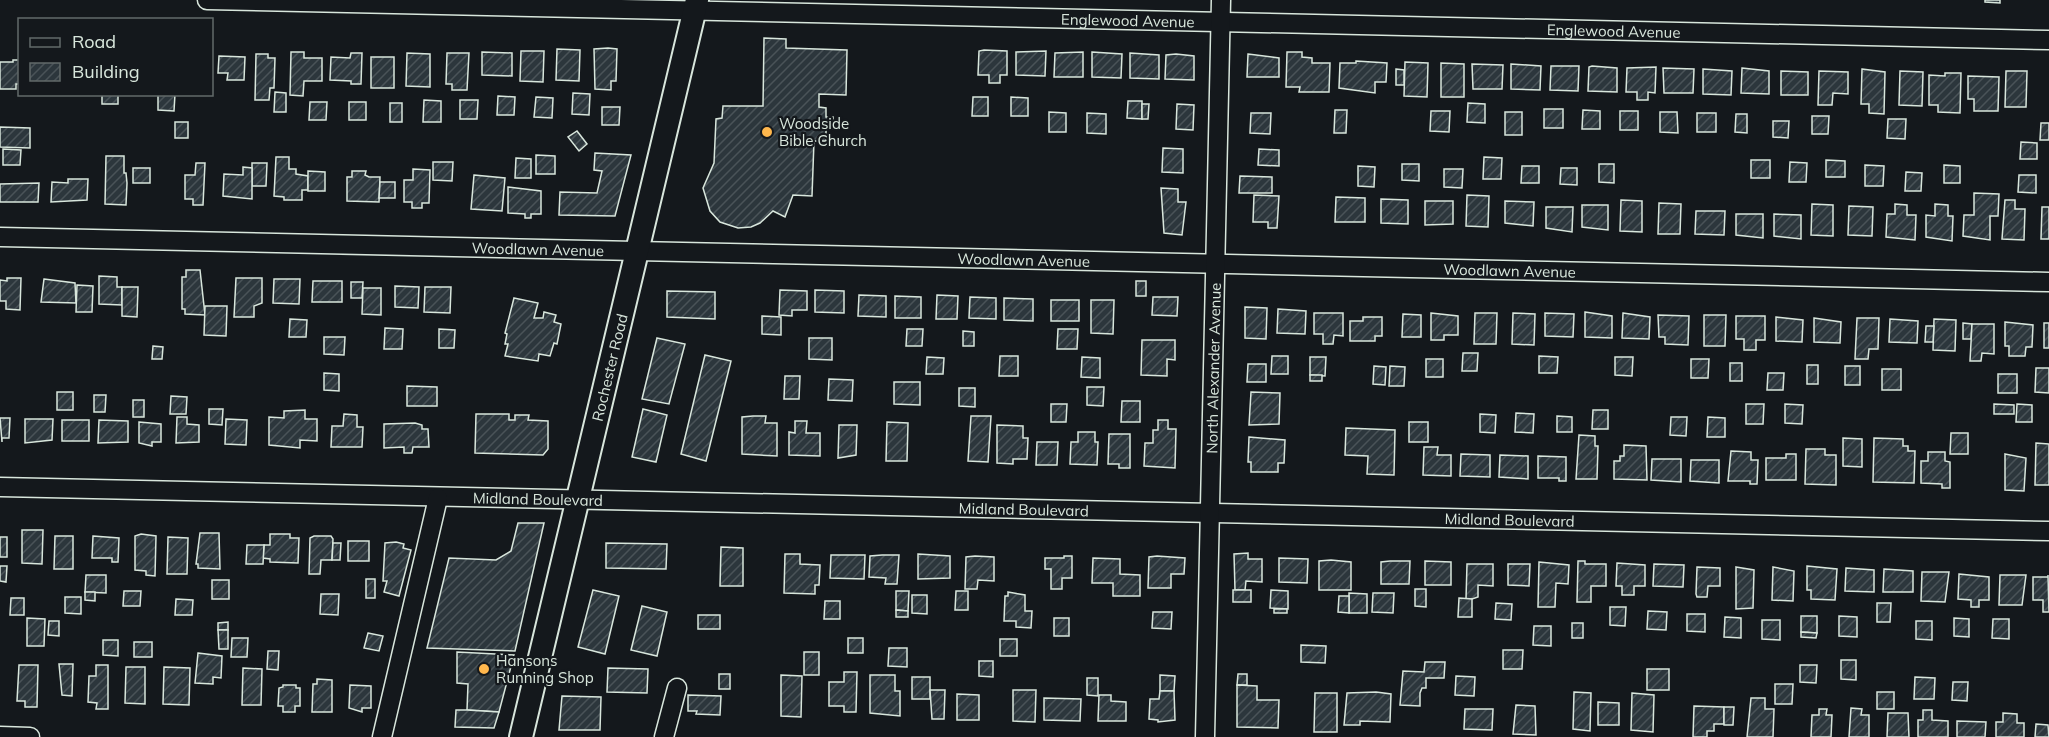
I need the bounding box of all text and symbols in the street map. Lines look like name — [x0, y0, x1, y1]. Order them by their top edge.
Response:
street label: Englewood Avenue — [1061, 9, 1195, 31]
legend — [18, 18, 213, 96]
street label: Englewood Avenue — [1547, 20, 1681, 41]
text: Road — [72, 30, 116, 53]
text: Building — [72, 60, 140, 83]
place label: Woodside Bible Church — [779, 114, 867, 150]
marker: Woodside Bible Church — [760, 125, 774, 139]
street label: Woodlawn Avenue — [471, 238, 604, 260]
street label: Woodlawn Avenue — [957, 249, 1090, 270]
street label: Woodlawn Avenue — [1443, 259, 1576, 281]
street label: North Alexander Avenue — [1202, 282, 1224, 454]
street label: Rochester Road — [587, 312, 631, 423]
street label: Midland Boulevard — [473, 488, 603, 509]
street label: Midland Boulevard — [959, 498, 1089, 520]
street label: Midland Boulevard — [1444, 509, 1575, 530]
place label: Hansons Running Shop — [496, 651, 594, 687]
marker: Hansons Running Shop — [477, 662, 491, 676]

